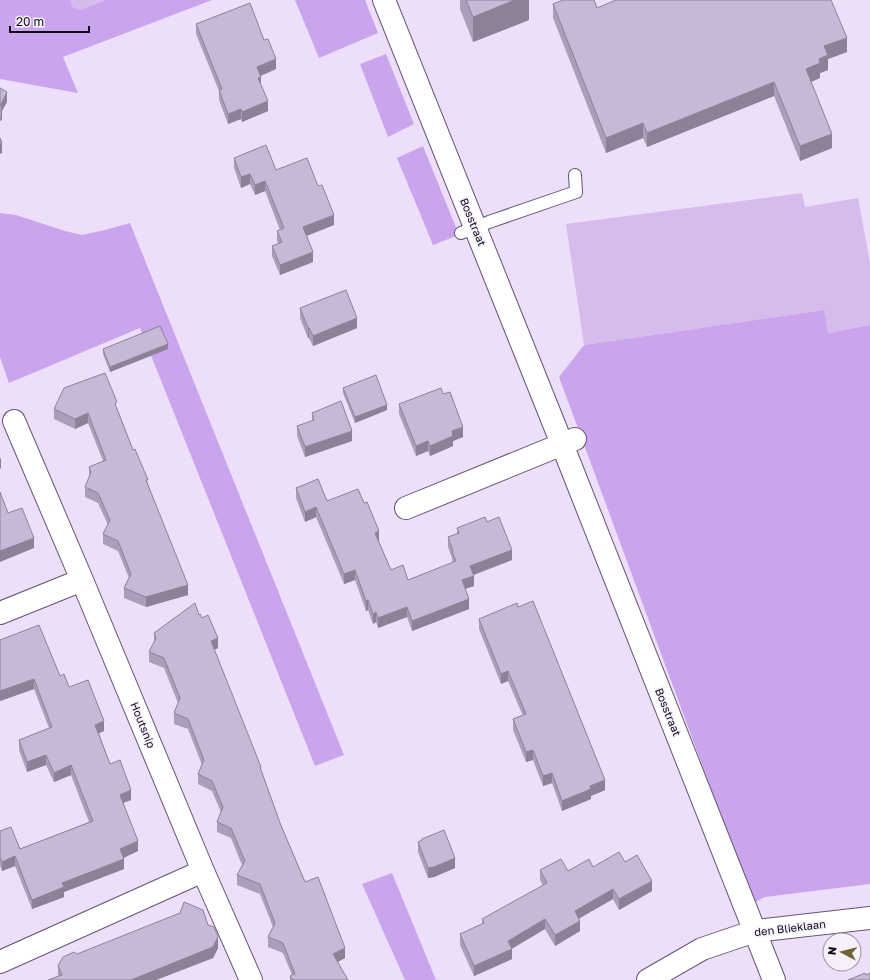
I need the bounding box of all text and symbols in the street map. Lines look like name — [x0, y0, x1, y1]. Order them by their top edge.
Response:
scale bar — [10, 8, 89, 34]
text: 20 m — [16, 14, 44, 29]
street label: Bosstraat — [458, 196, 489, 248]
street label: Bosstraat — [653, 686, 684, 738]
street label: Houtsnip — [128, 700, 159, 750]
street label: den Blieklaan — [754, 917, 826, 938]
north arrow — [822, 932, 862, 972]
text: N — [825, 946, 839, 956]

